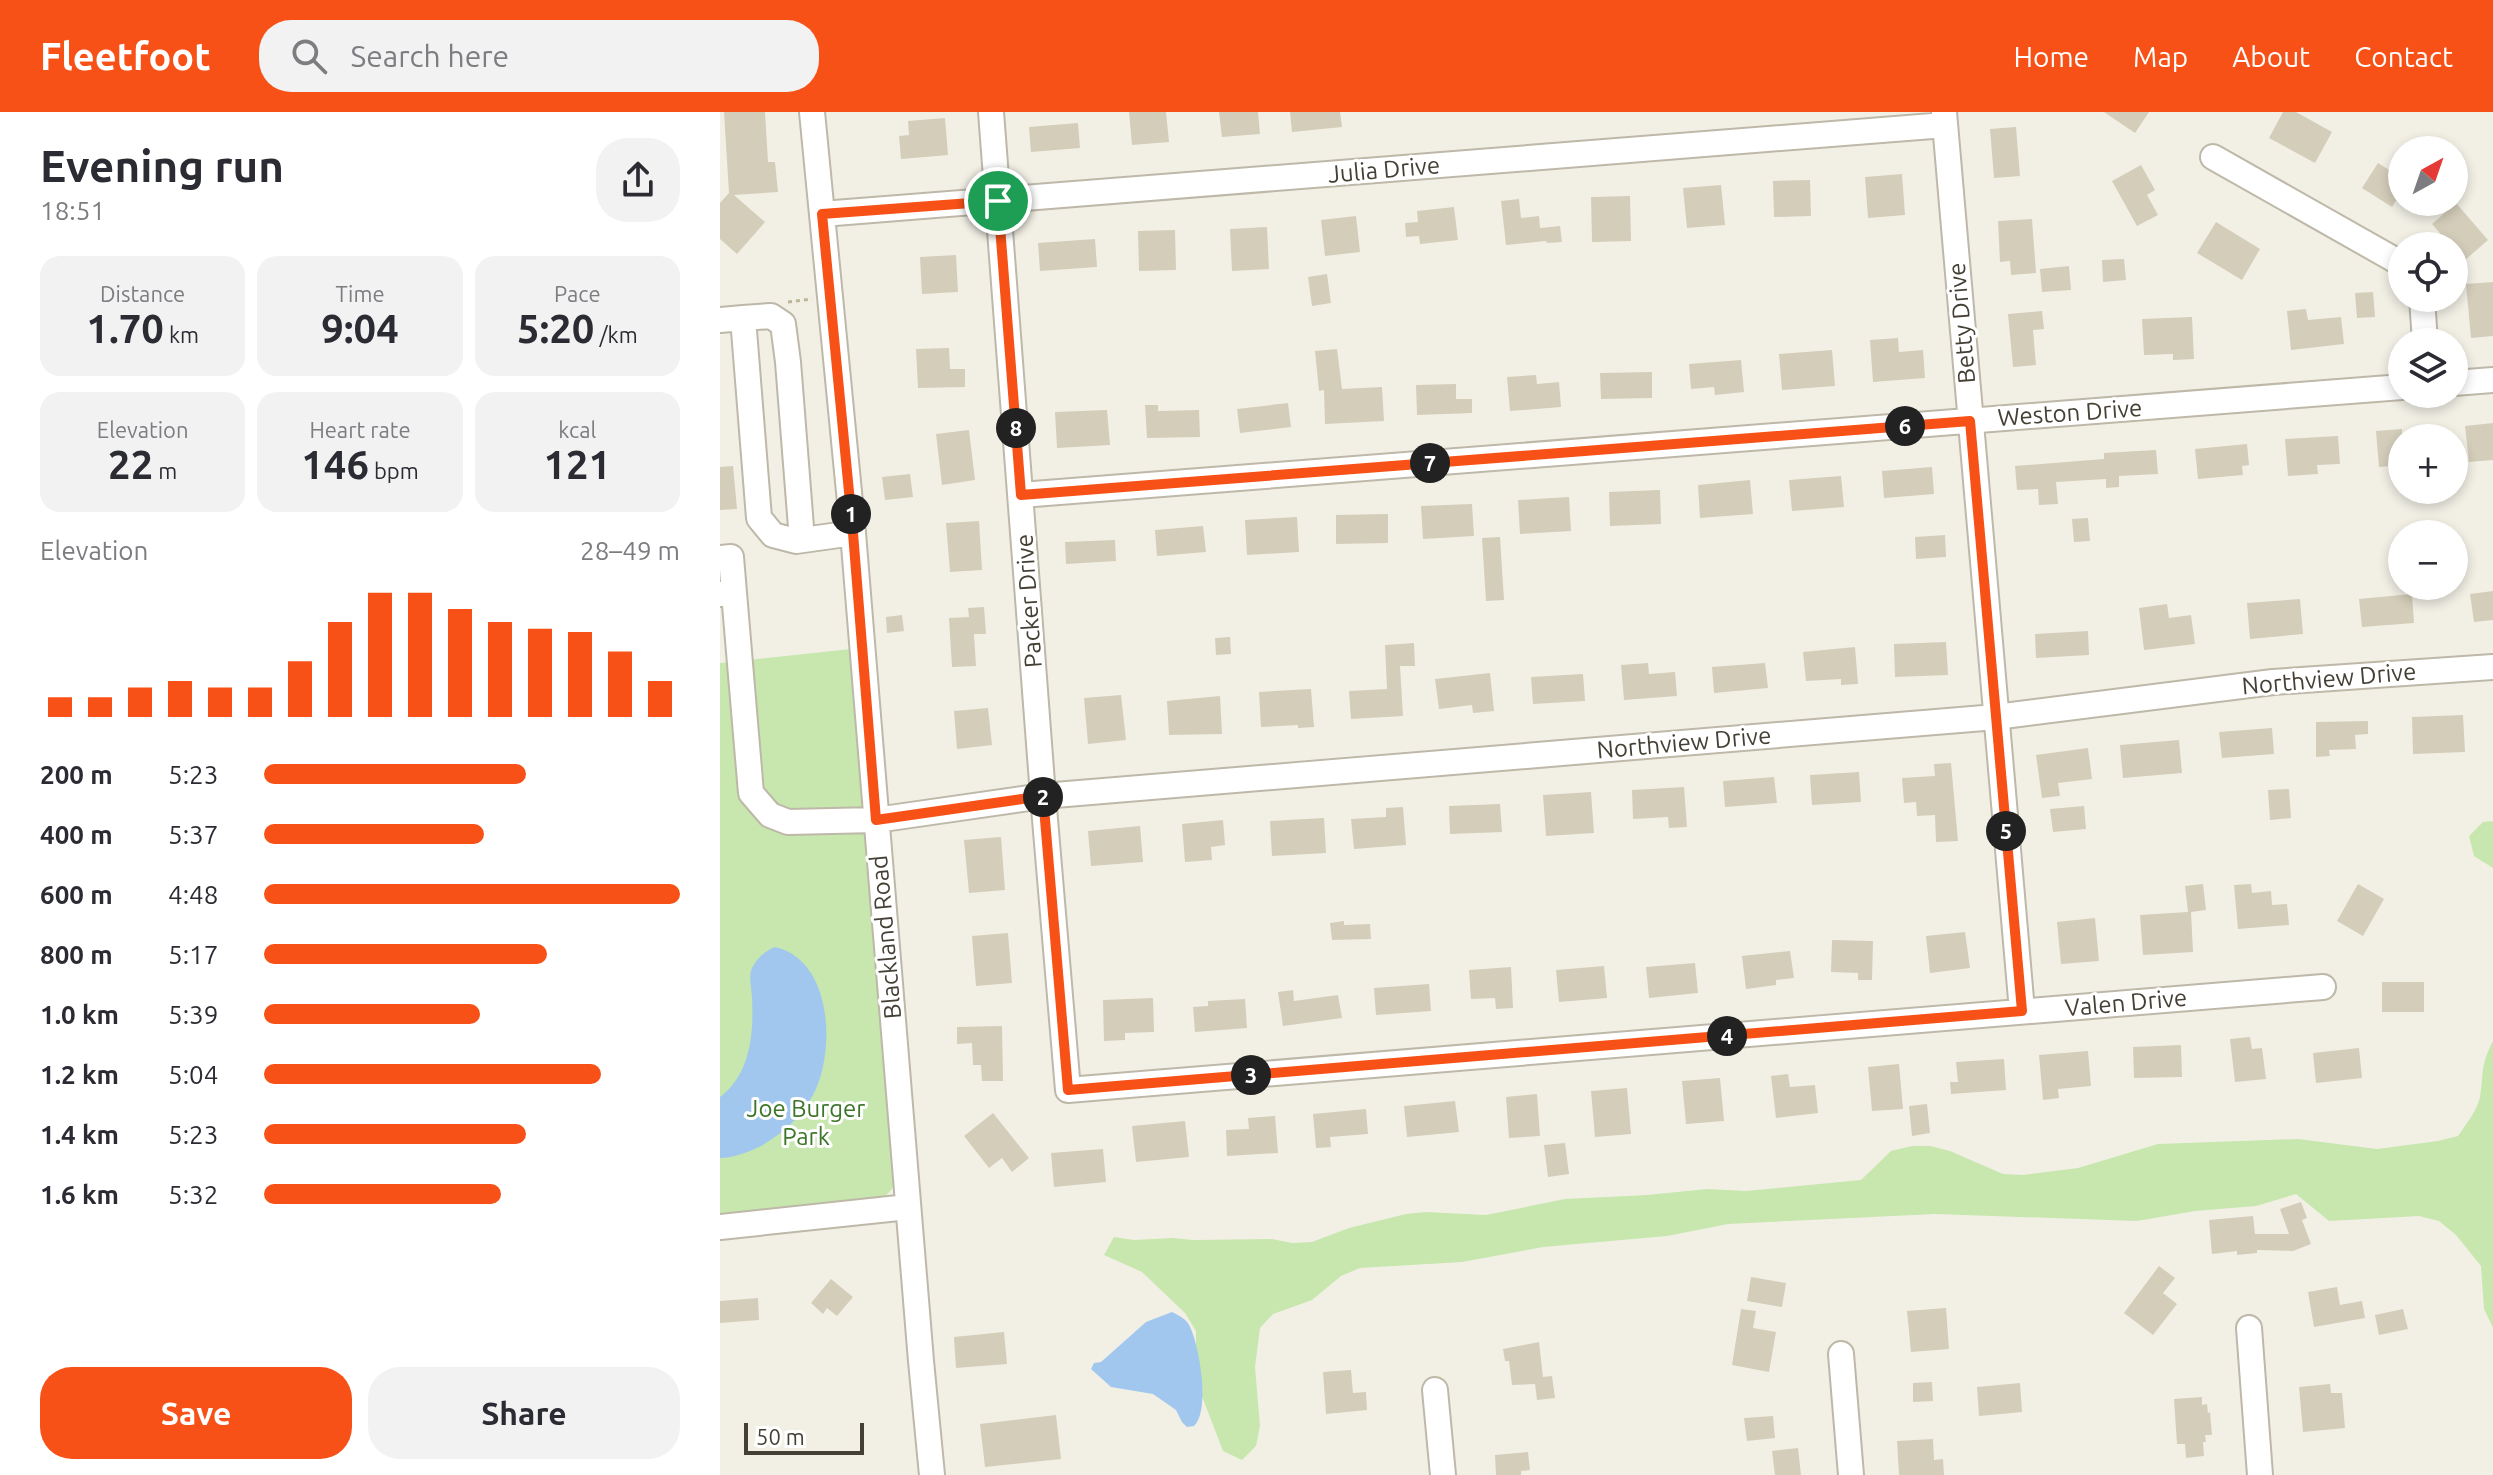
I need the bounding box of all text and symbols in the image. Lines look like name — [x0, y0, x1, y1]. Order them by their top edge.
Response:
search box — [259, 20, 819, 92]
icon: search — [287, 34, 331, 78]
text: Fleetfoot — [40, 35, 211, 77]
text: Search here — [351, 39, 509, 73]
text: Home — [2014, 41, 2089, 72]
text: Map — [2133, 41, 2188, 72]
text: About — [2232, 41, 2310, 72]
text: Contact — [2354, 41, 2453, 72]
north arrow — [2388, 136, 2468, 216]
map controls — [2388, 136, 2468, 600]
button: share — [596, 138, 680, 222]
text: Evening run — [40, 141, 284, 190]
street label: Julia Drive — [1327, 151, 1441, 188]
pin — [964, 167, 1032, 235]
icon: arrive — [976, 179, 1020, 223]
text: 18:51 — [40, 196, 105, 225]
button: locate — [2388, 232, 2468, 312]
street label: Betty Drive — [1943, 262, 1980, 385]
text: Distance — [100, 281, 185, 306]
text: Time — [335, 281, 385, 306]
text: Pace — [554, 281, 601, 306]
text: 1.70 — [86, 306, 164, 351]
text: 9:04 — [321, 306, 399, 351]
text: 5:20 — [517, 306, 594, 351]
text: km — [164, 322, 199, 347]
text: /km — [594, 322, 638, 347]
button: layers — [2388, 328, 2468, 408]
street label: Weston Drive — [1997, 394, 2143, 431]
pin: 6 — [1885, 406, 1925, 446]
pin: 8 — [996, 408, 1036, 448]
text: 6 — [1899, 413, 1911, 438]
text: 8 — [1010, 415, 1022, 440]
text: Elevation — [97, 417, 189, 442]
text: Heart rate — [309, 417, 411, 442]
text: kcal — [558, 417, 596, 442]
button: + — [2388, 424, 2468, 504]
text: 22 — [108, 442, 153, 487]
text: 146 — [301, 442, 369, 487]
text: 121 — [543, 442, 611, 487]
pin: 7 — [1410, 443, 1450, 483]
text: 7 — [1424, 450, 1436, 475]
text: m — [153, 458, 177, 483]
text: bpm — [369, 458, 419, 483]
pin: 1 — [831, 494, 871, 534]
text: 1 — [845, 501, 857, 526]
button: − — [2388, 520, 2468, 600]
street label: Packer Drive — [1010, 533, 1047, 669]
text: Elevation — [40, 536, 148, 565]
text: 28–49 m — [580, 536, 680, 565]
street label: Northview Drive — [2241, 657, 2417, 700]
street label: Northview Drive — [1596, 721, 1772, 764]
text: 200 m — [40, 760, 113, 789]
text: 5:23 — [168, 760, 218, 789]
pin: 2 — [1023, 777, 1063, 817]
text: 2 — [1037, 784, 1049, 809]
pin: 5 — [1986, 811, 2026, 851]
text: 5 — [2000, 818, 2012, 843]
text: 400 m — [40, 820, 113, 849]
text: 5:37 — [168, 820, 218, 849]
street label: Blackland Road — [865, 854, 906, 1020]
text: 600 m — [40, 880, 113, 909]
text: 4:48 — [168, 880, 218, 909]
text: 800 m — [40, 940, 113, 969]
text: 5:17 — [168, 940, 218, 969]
street label: Valen Drive — [2064, 984, 2188, 1021]
text: 1.0 km — [40, 1000, 119, 1029]
text: 5:39 — [168, 1000, 218, 1029]
pin: 4 — [1707, 1016, 1747, 1056]
text: 4 — [1721, 1023, 1733, 1048]
pin: 3 — [1231, 1055, 1271, 1095]
text: 1.2 km — [40, 1060, 119, 1089]
text: 5:04 — [168, 1060, 218, 1089]
text: 3 — [1245, 1062, 1257, 1087]
park label: Joe Burger Park — [747, 1095, 865, 1150]
text: 1.4 km — [40, 1120, 119, 1149]
text: 5:23 — [168, 1120, 218, 1149]
text: 1.6 km — [40, 1180, 119, 1209]
text: 5:32 — [168, 1180, 218, 1209]
button: Save — [40, 1367, 352, 1459]
button: Share — [368, 1367, 680, 1459]
scale bar — [744, 1419, 864, 1455]
text: 50 m — [756, 1424, 805, 1449]

